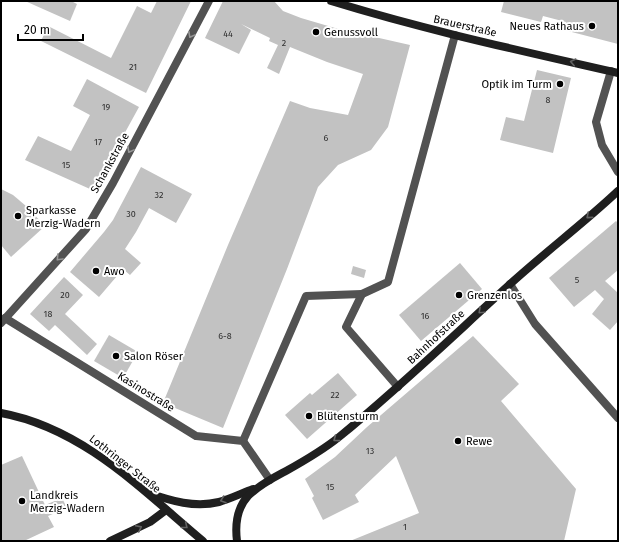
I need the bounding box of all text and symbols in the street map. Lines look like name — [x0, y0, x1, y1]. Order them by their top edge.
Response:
street label: Brauerstraße — [432, 12, 498, 40]
scale bar — [18, 16, 83, 42]
place label: Neues Rathaus — [510, 20, 584, 33]
marker: Neues Rathaus — [587, 21, 597, 31]
text: 20 m — [24, 23, 50, 37]
place label: Genussvoll — [324, 26, 378, 39]
marker: Genussvoll — [311, 27, 321, 37]
house number: 44 — [223, 29, 233, 39]
one-way arrow — [188, 31, 196, 39]
house number: 2 — [282, 38, 286, 48]
one-way arrow — [569, 59, 576, 67]
house number: 21 — [129, 62, 137, 72]
place label: Optik im Turm — [481, 78, 552, 91]
marker: Optik im Turm — [555, 79, 565, 89]
house number: 8 — [546, 95, 551, 105]
house number: 19 — [102, 102, 111, 112]
street label: Schankstraße — [88, 130, 132, 196]
house number: 6 — [324, 133, 329, 143]
house number: 17 — [94, 137, 102, 147]
one-way arrow — [127, 146, 135, 154]
house number: 15 — [62, 160, 71, 170]
house number: 32 — [155, 190, 163, 200]
place label: Sparkasse Merzig-Wadern — [26, 204, 101, 230]
house number: 30 — [126, 209, 136, 219]
marker: Sparkasse Merzig-Wadern — [13, 211, 23, 221]
one-way arrow — [586, 212, 593, 219]
one-way arrow — [56, 253, 64, 261]
place label: Awo — [104, 265, 125, 278]
marker: Awo — [91, 266, 101, 276]
house number: 5 — [575, 275, 580, 285]
place label: Grenzenlos — [467, 289, 522, 302]
house number: 20 — [60, 290, 70, 300]
marker: Grenzenlos — [454, 290, 464, 300]
street label: Bahnhofstraße — [405, 307, 467, 367]
one-way arrow — [478, 307, 485, 314]
house number: 18 — [44, 309, 52, 319]
house number: 16 — [421, 311, 430, 321]
house number: 6-8 — [218, 331, 232, 341]
place label: Salon Röser — [124, 350, 184, 363]
marker: Salon Röser — [111, 351, 121, 361]
street label: Kasinostraße — [115, 369, 177, 415]
house number: 22 — [331, 390, 339, 400]
place label: Blütensturm — [317, 410, 379, 423]
marker: Blütensturm — [304, 411, 314, 421]
street label: Lothringer Straße — [87, 432, 163, 496]
one-way arrow — [333, 434, 340, 442]
place label: Rewe — [466, 435, 492, 448]
marker: Rewe — [453, 436, 463, 446]
house number: 13 — [366, 446, 374, 456]
house number: 15 — [326, 482, 335, 492]
place label: Landkreis Merzig-Wadern — [30, 489, 105, 515]
one-way arrow — [220, 495, 227, 504]
marker: Landkreis Merzig-Wadern — [17, 496, 27, 506]
one-way arrow — [180, 521, 187, 528]
house number: 1 — [403, 522, 407, 532]
one-way arrow — [135, 525, 143, 533]

